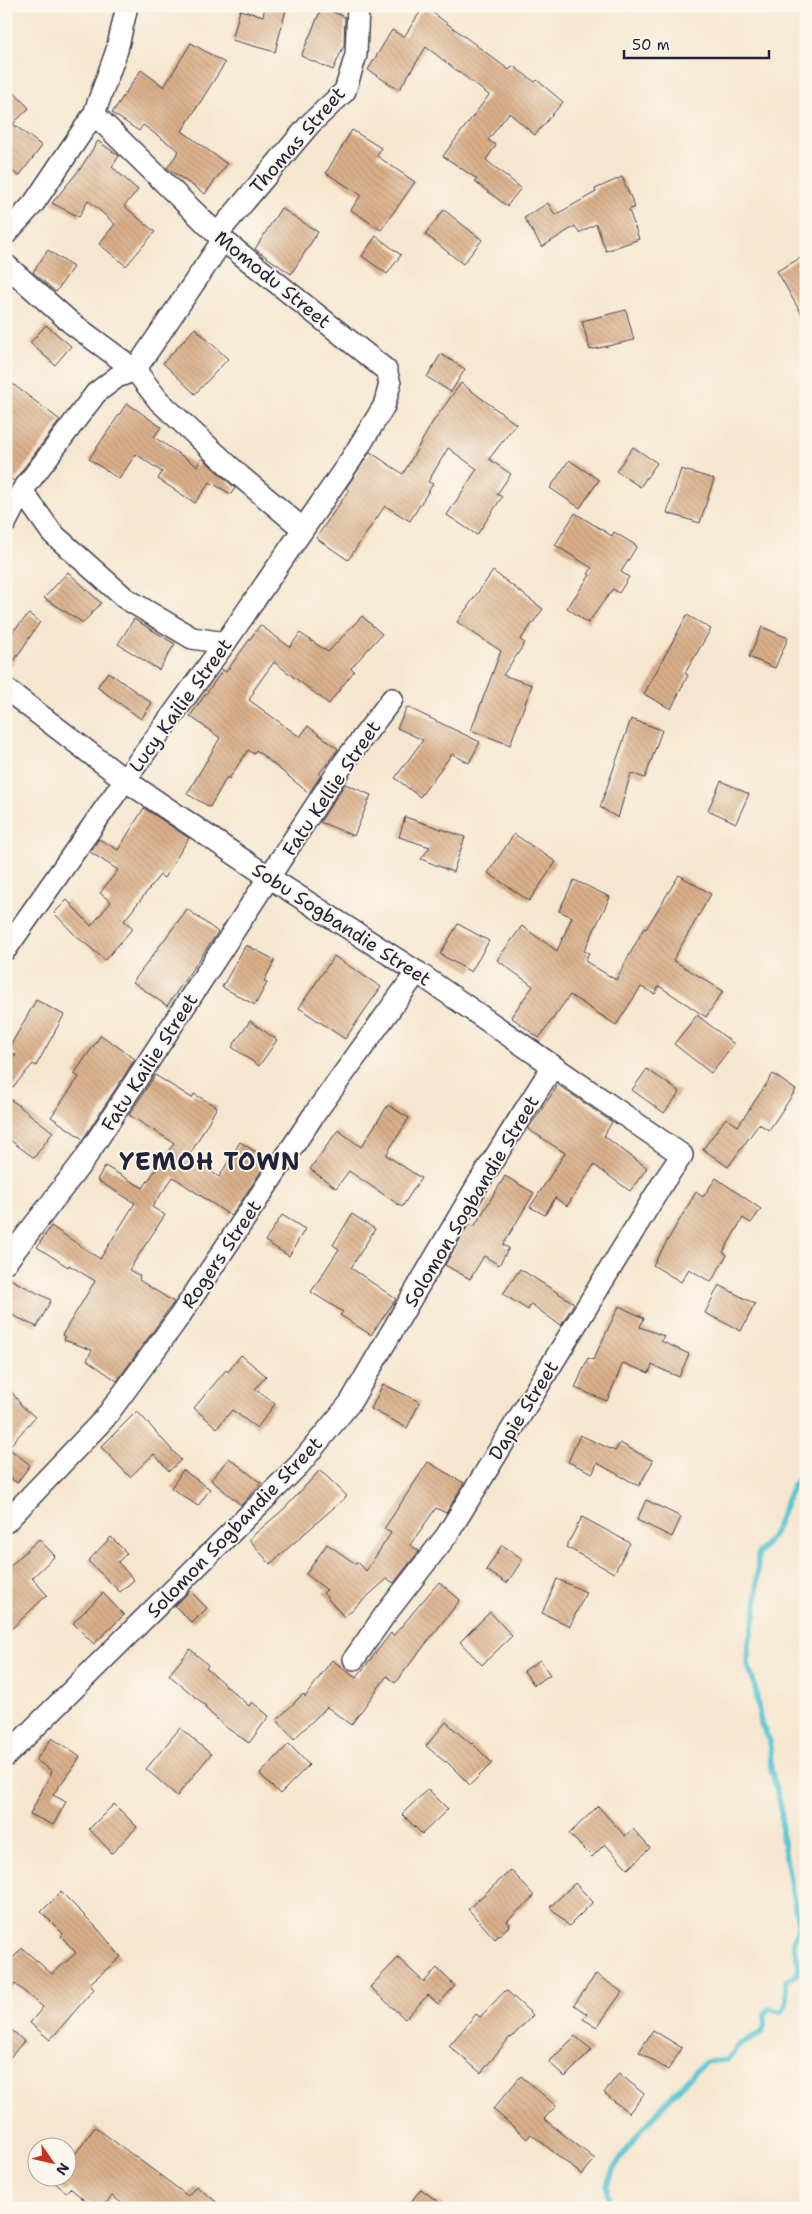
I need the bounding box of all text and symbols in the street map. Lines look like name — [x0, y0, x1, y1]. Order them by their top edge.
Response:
scale bar — [624, 28, 770, 60]
text: 50 m — [632, 35, 670, 55]
street label: Thomas Street — [244, 82, 351, 199]
street label: Momodu Street — [209, 225, 336, 334]
street label: Lucy Kailie Street — [123, 633, 237, 777]
street label: Fatu Kellie Street — [277, 716, 386, 861]
street label: Sobu Sogbandie Street — [248, 857, 436, 992]
street label: Fatu Kailie Street — [96, 989, 203, 1136]
street label: Solomon Sogbandie Street — [398, 1091, 545, 1312]
district label: YEMOH TOWN — [119, 1146, 301, 1178]
street label: Rogers Street — [176, 1195, 267, 1313]
street label: Dapie Street — [483, 1356, 564, 1465]
street label: Solomon Sogbandie Street — [141, 1431, 328, 1623]
north arrow — [28, 2136, 78, 2186]
text: N — [52, 2160, 73, 2179]

